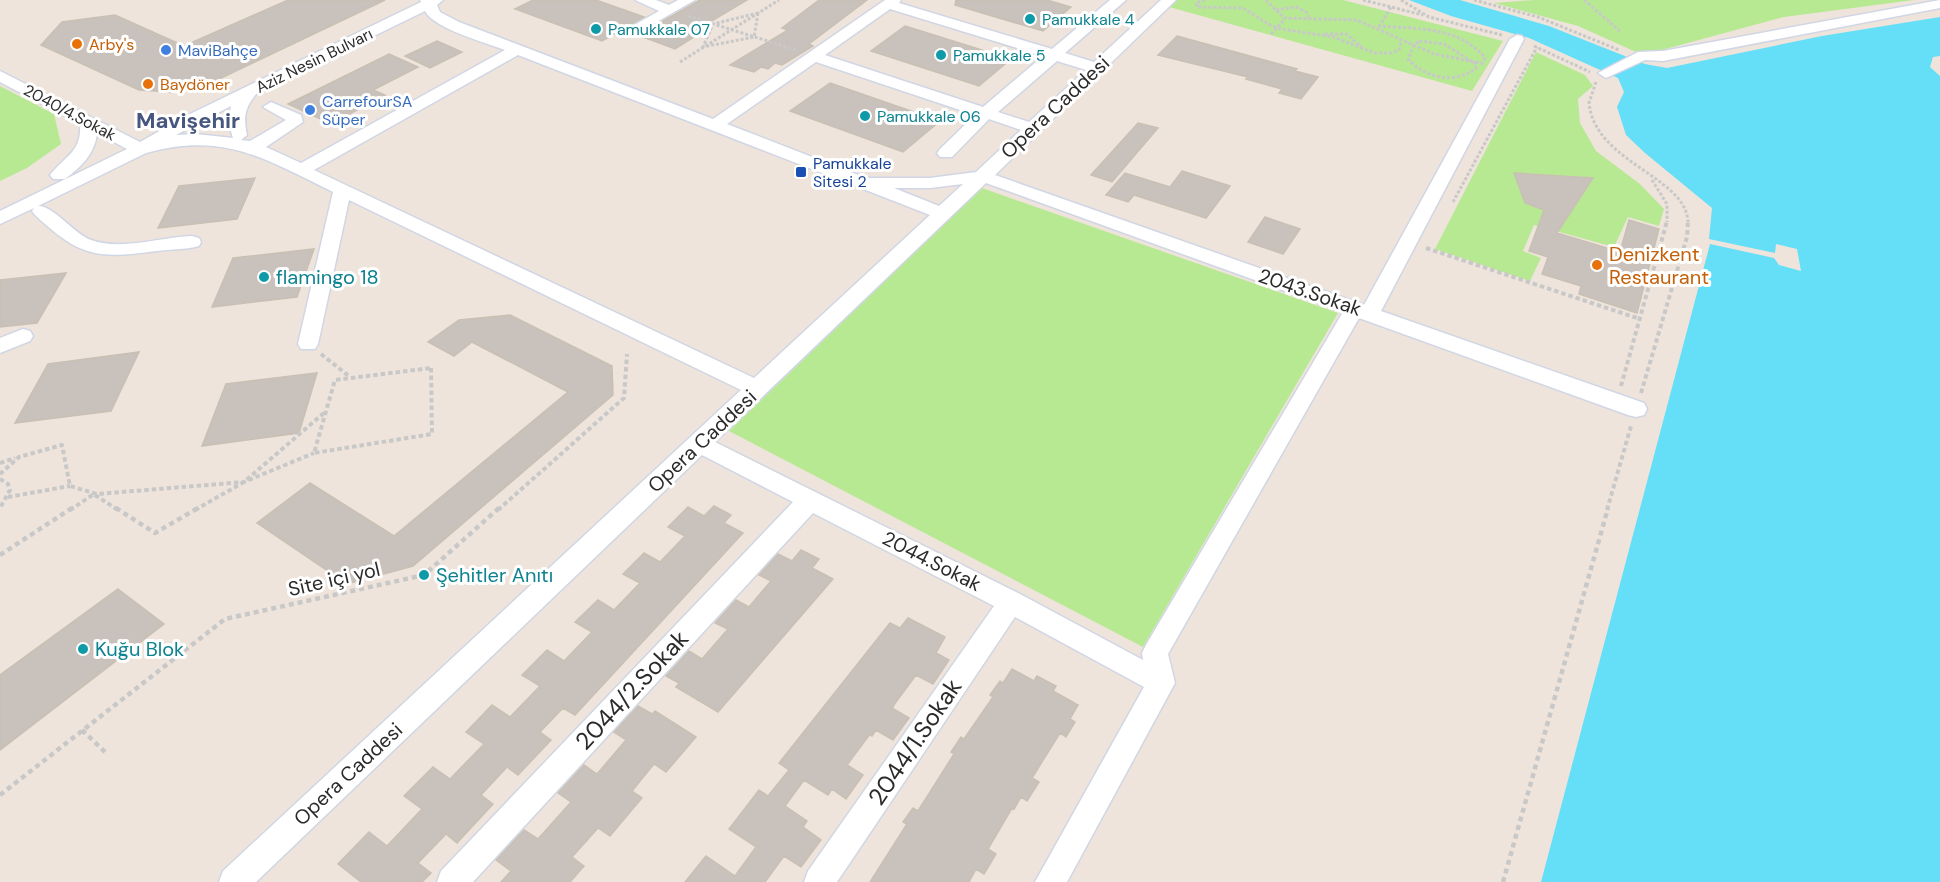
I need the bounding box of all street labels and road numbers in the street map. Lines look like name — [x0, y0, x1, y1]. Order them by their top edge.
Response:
street label: Aziz Nesin Bulvarı — [252, 23, 376, 98]
street label: Opera Caddesi — [995, 50, 1115, 164]
street label: 2040/4.Sokak — [20, 79, 120, 146]
street label: 2043.Sokak — [1255, 262, 1365, 322]
street label: Opera Caddesi — [642, 384, 762, 498]
street label: 2044.Sokak — [878, 525, 986, 597]
street label: Site içi yol — [286, 556, 382, 602]
street label: 2044/2.Sokak — [568, 623, 695, 756]
street label: 2044/1.Sokak — [861, 672, 968, 811]
street label: Opera Caddesi — [288, 717, 408, 831]

